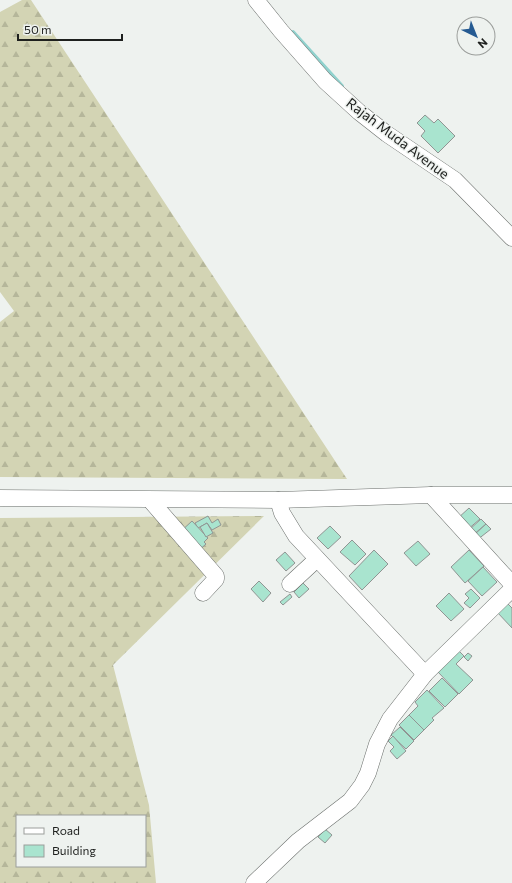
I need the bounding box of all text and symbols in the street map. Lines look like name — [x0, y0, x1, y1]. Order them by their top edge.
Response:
scale bar — [18, 16, 122, 42]
north arrow — [456, 16, 496, 56]
text: 50 m — [24, 22, 52, 36]
text: N — [476, 36, 491, 51]
street label: Rajah Muda Avenue — [343, 94, 453, 182]
legend — [16, 815, 146, 867]
text: Road — [52, 823, 80, 837]
text: Building — [52, 843, 96, 857]

